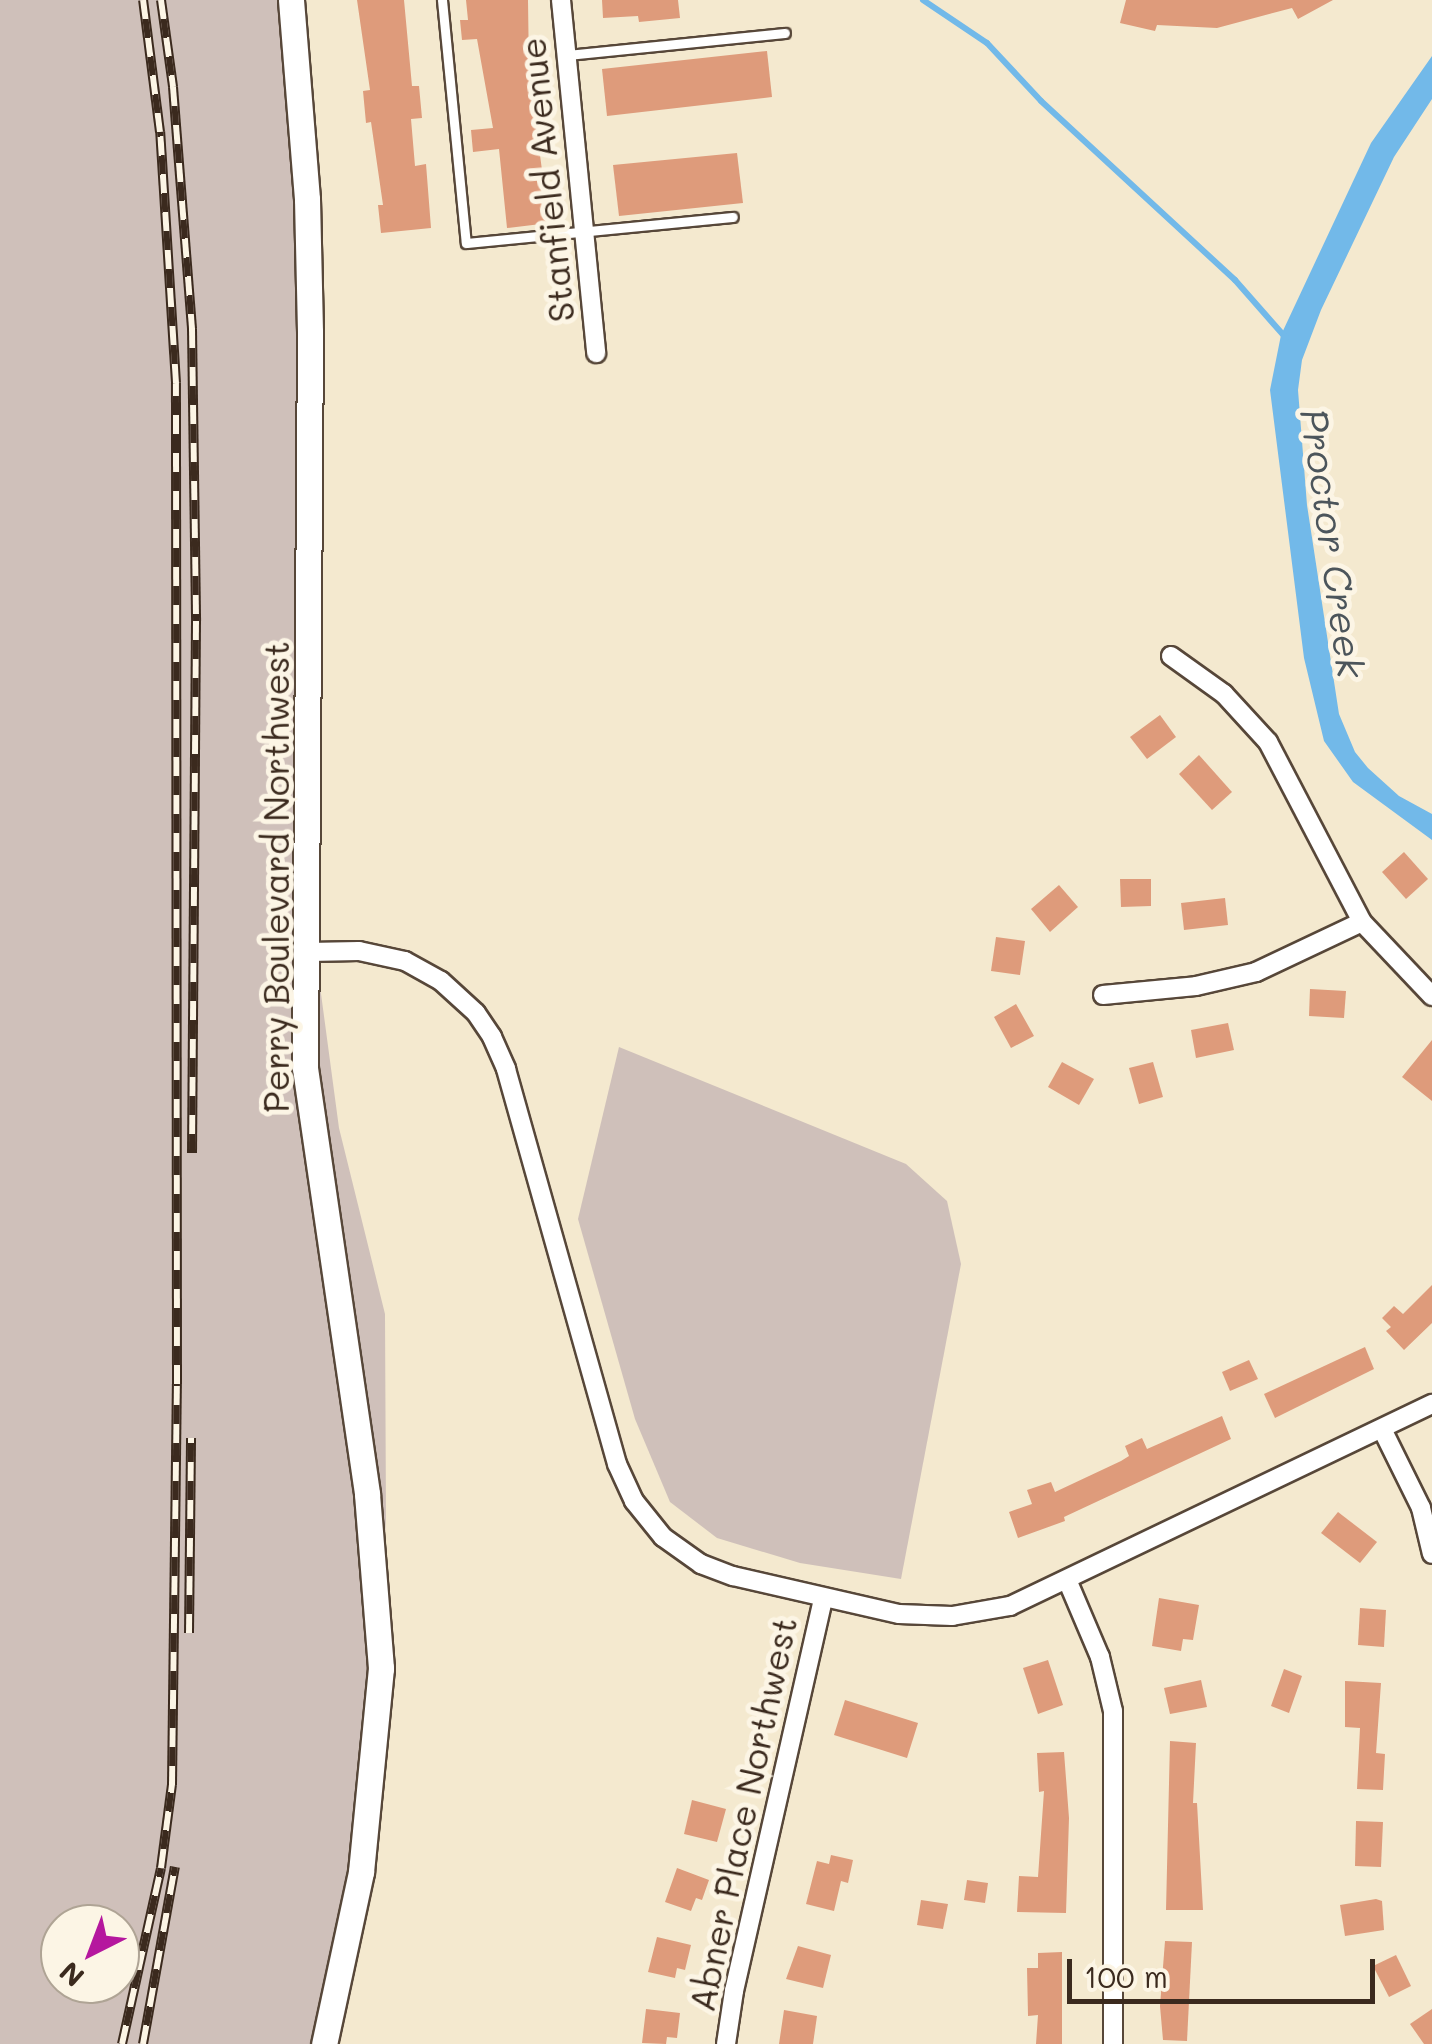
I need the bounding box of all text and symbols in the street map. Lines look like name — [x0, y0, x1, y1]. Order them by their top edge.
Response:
street label: Stanfield Avenue — [510, 36, 582, 324]
water label: Proctor Creek — [1292, 406, 1374, 680]
street label: Perry Boulevard Northwest — [254, 641, 296, 1113]
street label: Abner Place Northwest — [680, 1613, 804, 2015]
north arrow — [40, 1904, 140, 2004]
scale bar — [1072, 1939, 1380, 2001]
text: N — [51, 1954, 91, 1995]
text: 100 m — [1084, 1956, 1168, 1996]

